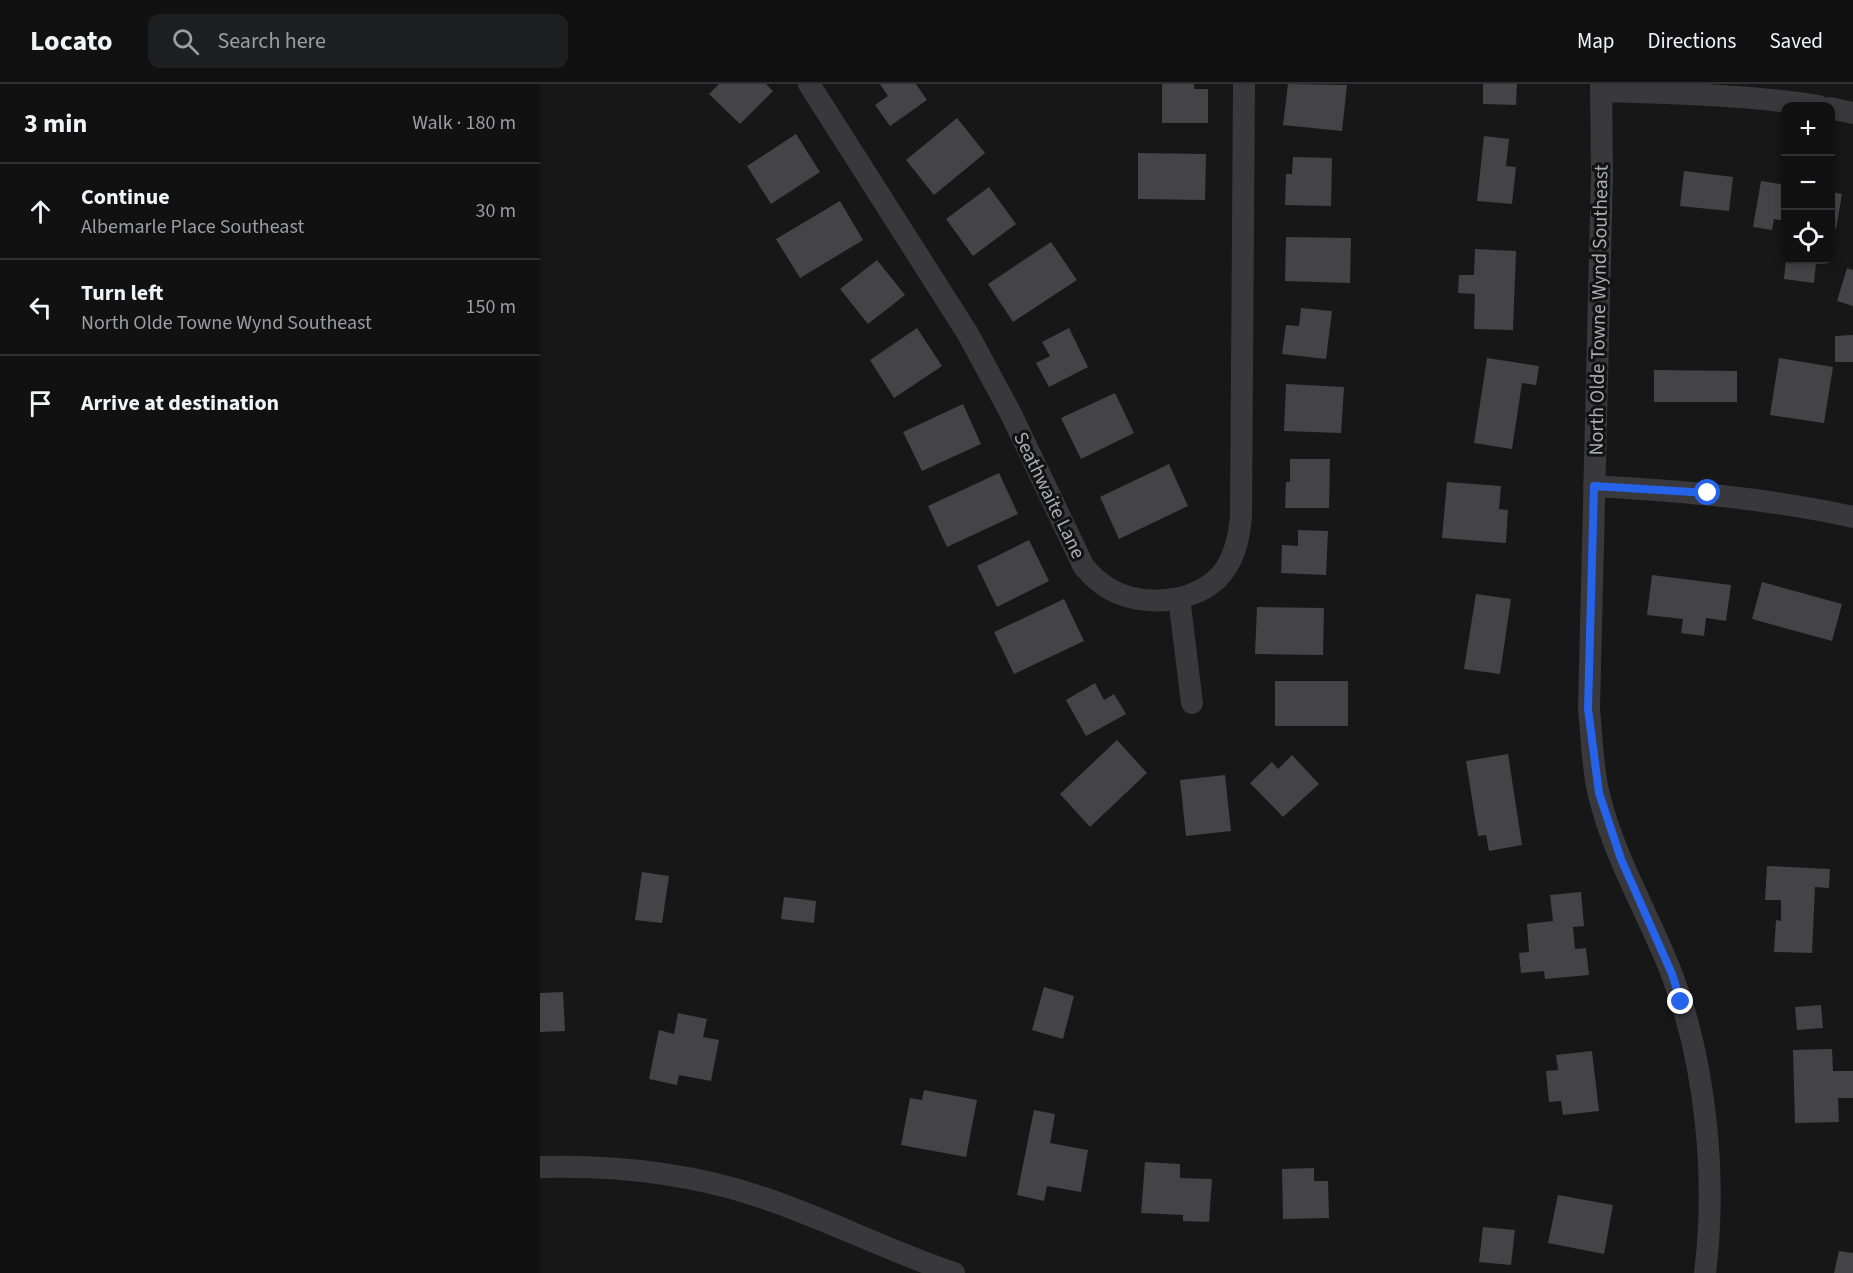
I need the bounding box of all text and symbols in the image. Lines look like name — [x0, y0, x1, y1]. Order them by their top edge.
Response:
search box — [148, 14, 568, 68]
text: Locato — [30, 21, 112, 61]
icon: search — [169, 25, 202, 58]
text: Search here — [217, 25, 326, 57]
text: Map — [1577, 26, 1615, 56]
text: Directions — [1648, 26, 1736, 56]
text: Saved — [1769, 26, 1823, 56]
map controls — [1781, 102, 1835, 264]
button: + — [1781, 102, 1835, 156]
text: 3 min — [24, 105, 87, 142]
text: Walk · 180 m — [412, 109, 516, 137]
button: − — [1781, 156, 1835, 210]
street label: North Olde Towne Wynd Southeast — [1582, 164, 1616, 456]
text: Continue — [81, 181, 170, 213]
icon: ahead — [24, 195, 57, 228]
text: 30 m — [476, 197, 516, 225]
button: locate — [1781, 210, 1835, 264]
text: Albemarle Place Southeast — [81, 213, 304, 241]
text: Turn left — [81, 277, 163, 309]
icon: left — [24, 291, 57, 324]
text: 150 m — [466, 293, 516, 321]
text: North Olde Towne Wynd Southeast — [81, 309, 372, 337]
icon: arrive — [24, 387, 57, 420]
text: Arrive at destination — [81, 387, 279, 419]
street label: Seathwaite Lane — [1006, 427, 1092, 564]
route start — [1694, 479, 1720, 505]
route end — [1667, 988, 1693, 1014]

